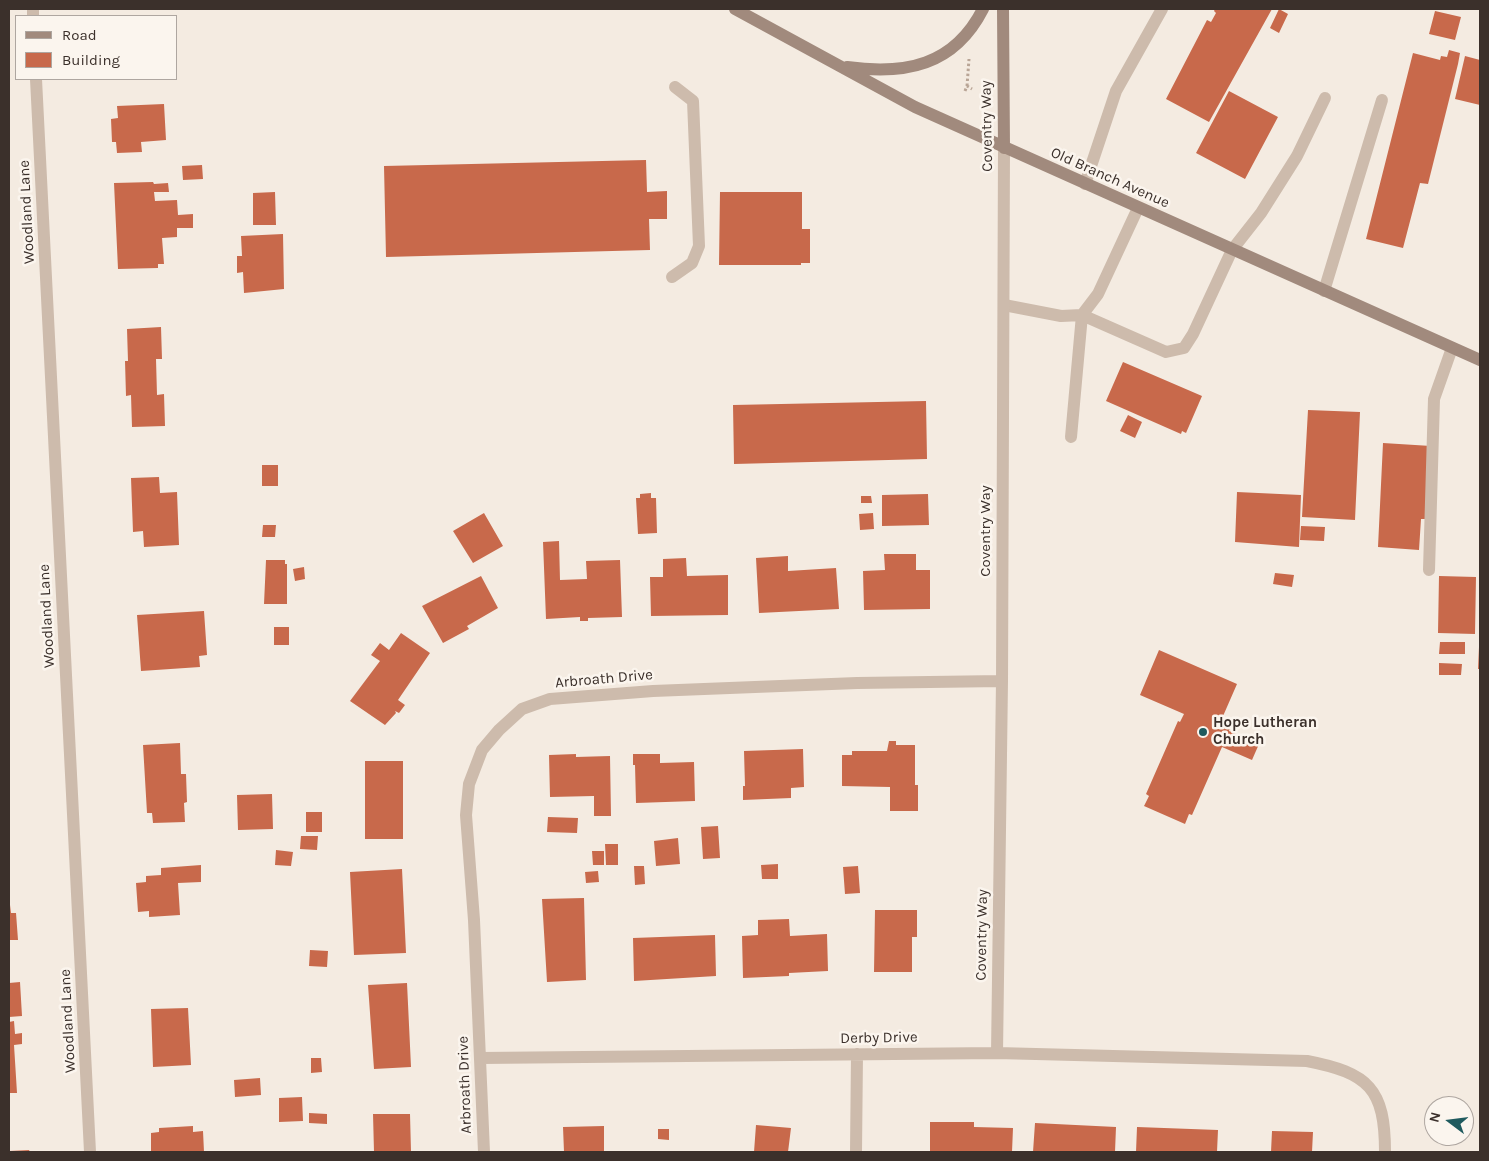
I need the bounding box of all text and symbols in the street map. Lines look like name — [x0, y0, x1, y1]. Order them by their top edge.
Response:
legend — [15, 15, 178, 80]
text: Road — [62, 26, 97, 44]
text: Building — [62, 51, 120, 69]
street label: Coventry Way — [977, 80, 997, 172]
street label: Old Branch Avenue — [1048, 144, 1172, 212]
street label: Woodland Lane — [15, 160, 39, 264]
street label: Coventry Way — [977, 485, 995, 577]
street label: Woodland Lane — [35, 564, 59, 668]
street label: Arbroath Drive — [554, 666, 654, 692]
place label: Hope Lutheran Church — [1213, 714, 1317, 749]
marker: Hope Lutheran Church — [1197, 726, 1209, 738]
street label: Coventry Way — [972, 889, 992, 981]
street label: Woodland Lane — [56, 969, 80, 1073]
street label: Derby Drive — [840, 1028, 918, 1048]
street label: Arbroath Drive — [454, 1036, 476, 1134]
north arrow — [1424, 1096, 1474, 1146]
text: N — [1425, 1110, 1445, 1124]

